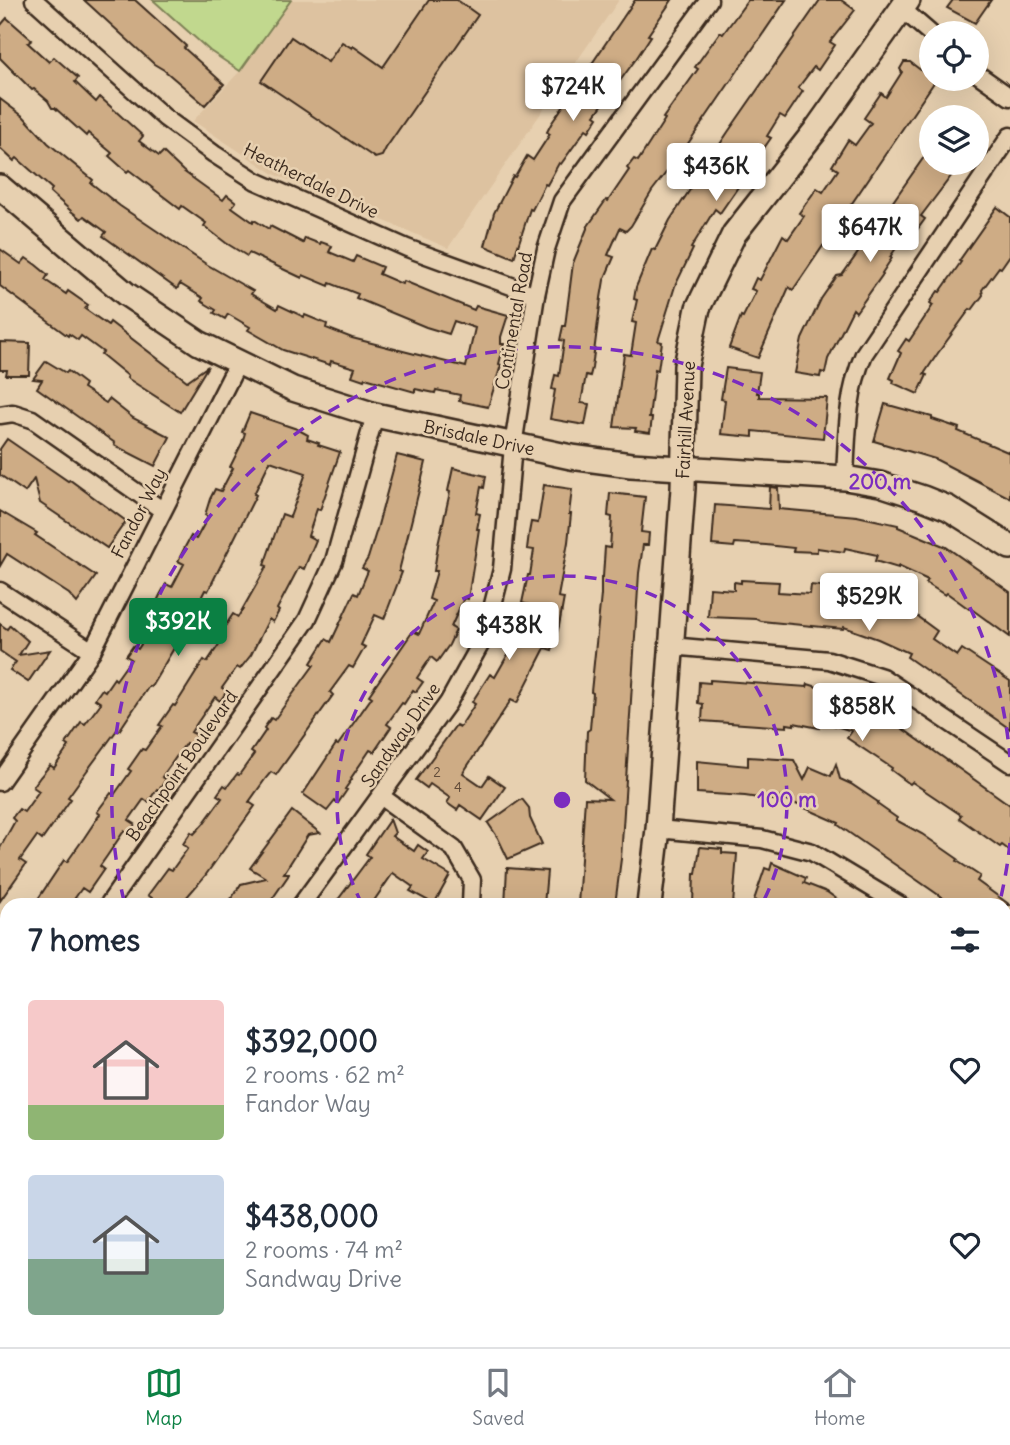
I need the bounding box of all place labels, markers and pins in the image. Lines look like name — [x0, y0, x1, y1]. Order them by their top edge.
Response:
pin: $724K — [524, 64, 622, 123]
pin: $436K — [667, 144, 765, 203]
pin: $647K — [821, 204, 919, 264]
pin: $529K — [820, 574, 918, 633]
pin: $392K — [129, 598, 227, 658]
pin: $438K — [460, 602, 558, 662]
pin: $858K — [813, 684, 911, 743]
centre of rings — [550, 788, 574, 812]

